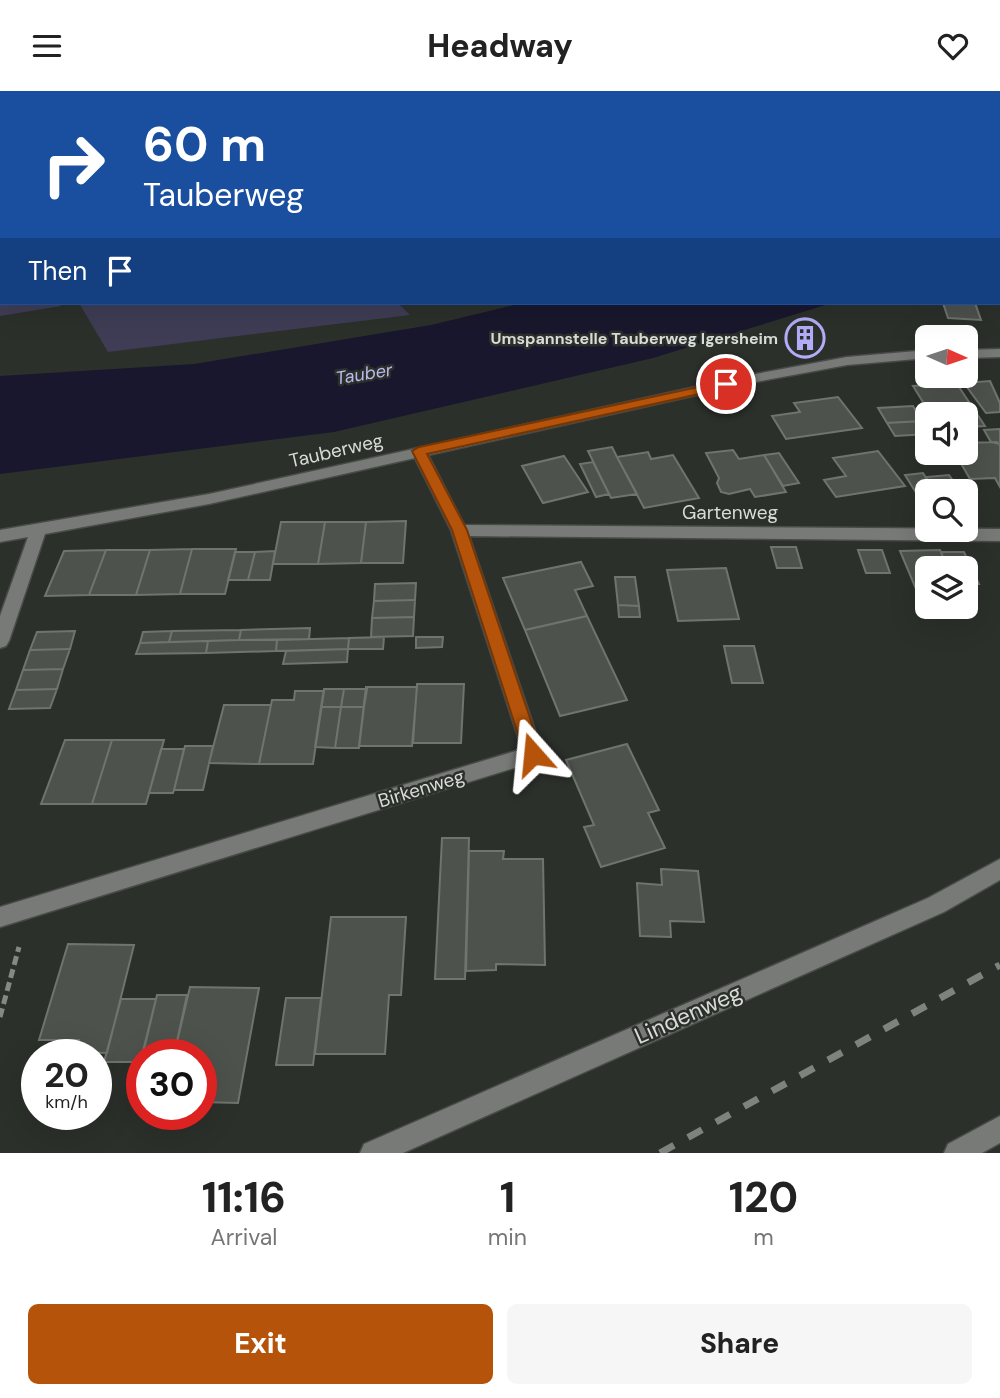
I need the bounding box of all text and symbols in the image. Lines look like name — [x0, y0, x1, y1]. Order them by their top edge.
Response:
text: Headway — [427, 25, 573, 67]
icon: menu — [28, 27, 66, 65]
icon: heart — [934, 27, 972, 65]
text: 60 m — [143, 112, 266, 176]
icon: right — [28, 119, 119, 210]
text: Tauberweg — [143, 174, 304, 216]
icon: arrive — [101, 252, 139, 290]
text: Then — [28, 254, 87, 288]
building icon: Umspannstelle Tauberweg Igersheim — [784, 317, 826, 359]
north arrow — [915, 325, 978, 389]
map controls — [915, 325, 978, 619]
place label: Umspannstelle Tauberweg Igersheim — [490, 328, 778, 349]
pin — [696, 354, 756, 414]
water label: Tauber — [334, 357, 395, 390]
icon: arrive — [707, 365, 745, 403]
button: sound — [915, 402, 978, 465]
street label: Tauberweg — [287, 427, 386, 473]
button: search — [915, 479, 978, 542]
street label: Gartenweg — [682, 500, 778, 525]
button: layers — [915, 556, 978, 619]
position arrow — [496, 717, 570, 791]
street label: Birkenweg — [375, 763, 468, 813]
street label: Lindenweg — [630, 977, 747, 1051]
speed limit sign: 30 — [126, 1039, 217, 1130]
text: 20 — [44, 1052, 89, 1098]
text: km/h — [45, 1090, 88, 1114]
text: 11:16 — [202, 1170, 286, 1225]
text: 1 — [500, 1170, 515, 1225]
text: 120 — [729, 1170, 798, 1225]
text: Arrival — [210, 1222, 277, 1252]
text: min — [488, 1222, 527, 1252]
text: m — [753, 1222, 774, 1252]
button: Exit — [28, 1304, 493, 1384]
button: Share — [507, 1304, 972, 1384]

